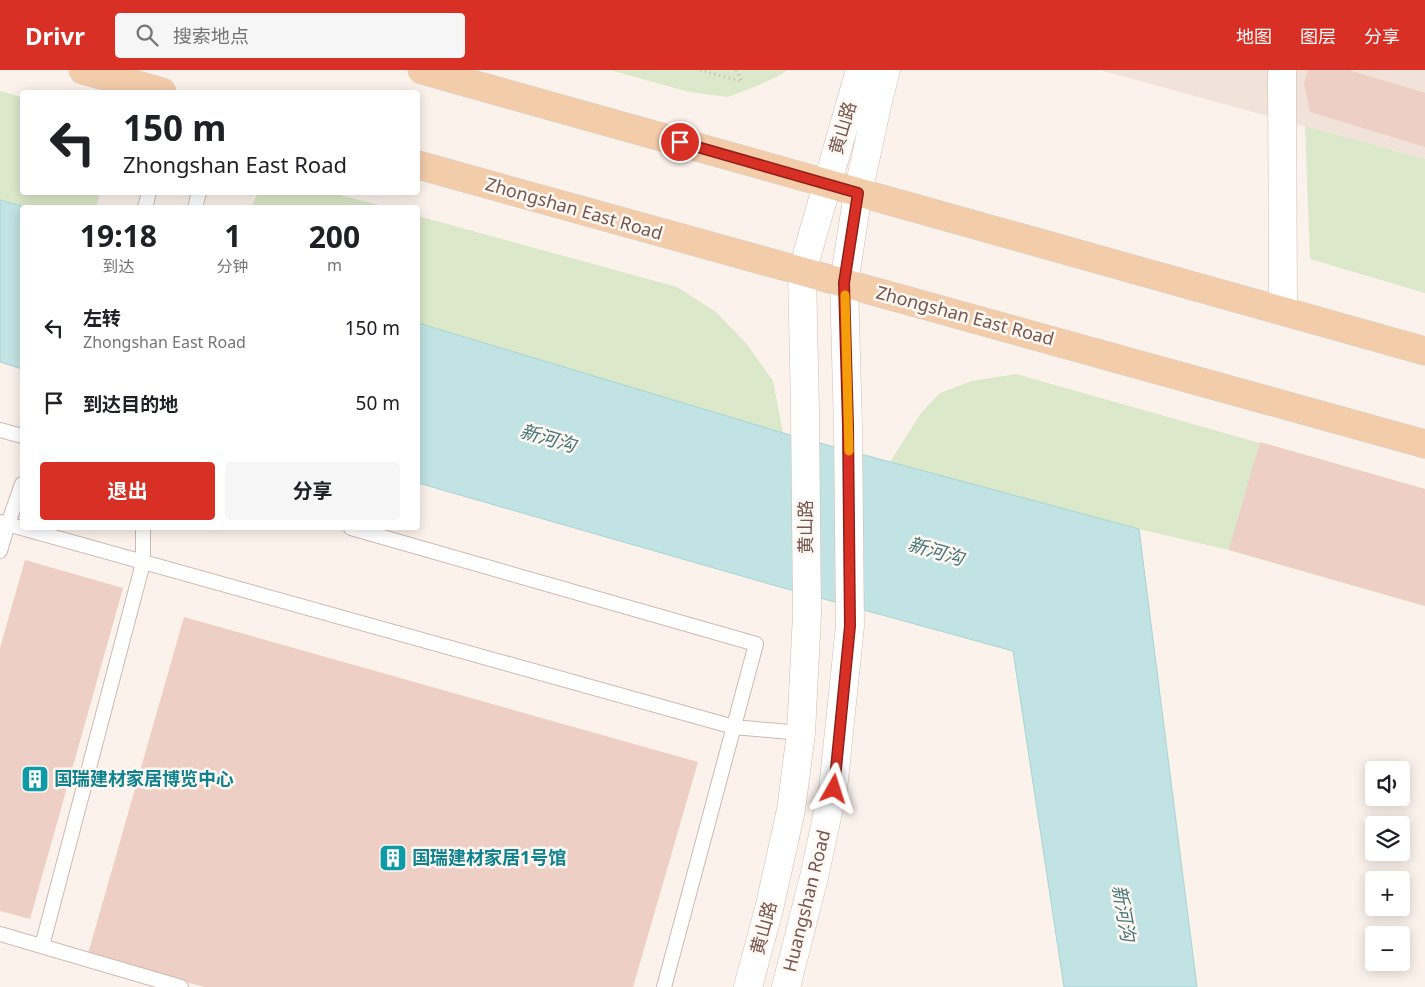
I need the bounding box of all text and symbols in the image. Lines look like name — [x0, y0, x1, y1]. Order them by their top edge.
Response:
search box — [115, 13, 465, 58]
text: Drivr — [25, 19, 85, 52]
icon: search — [133, 21, 161, 49]
text: 搜索地点 — [173, 23, 249, 49]
text: 地图 — [1236, 24, 1272, 48]
text: 图层 — [1300, 24, 1336, 48]
text: 分享 — [1364, 24, 1400, 48]
street label: 黄山路 — [823, 98, 861, 157]
text: 150 m — [123, 104, 226, 151]
icon: left — [40, 110, 105, 175]
pin — [659, 121, 701, 163]
icon: arrive — [666, 128, 694, 156]
text: Zhongshan East Road — [123, 149, 347, 179]
street label: Zhongshan East Road — [483, 171, 666, 245]
text: 19:18 — [80, 215, 157, 256]
text: 1 — [224, 215, 241, 256]
text: 200 — [309, 216, 360, 257]
text: m — [327, 254, 342, 276]
text: 到达 — [102, 255, 134, 277]
text: 分钟 — [217, 255, 249, 277]
street label: Zhongshan East Road — [874, 280, 1057, 350]
text: 左转 — [83, 305, 121, 331]
icon: left — [40, 314, 68, 342]
text: 150 m — [345, 315, 400, 341]
text: Zhongshan East Road — [83, 331, 246, 353]
icon: arrive — [40, 389, 68, 417]
text: 50 m — [356, 390, 400, 416]
text: 到达目的地 — [83, 391, 178, 417]
water label: 新河沟 — [517, 418, 581, 459]
button: 退出 — [40, 462, 215, 520]
button: 分享 — [225, 462, 400, 520]
street label: 黄山路 — [793, 500, 817, 554]
water label: 新河沟 — [905, 531, 969, 572]
map controls — [1365, 761, 1410, 971]
button: sound — [1365, 761, 1410, 806]
position arrow — [807, 762, 859, 814]
building icon: 国瑞建材家居博览中心 — [20, 764, 50, 794]
place label: 国瑞建材家居博览中心 — [54, 766, 234, 790]
button: layers — [1365, 816, 1410, 861]
street label: Huangshan Road — [777, 827, 835, 974]
building icon: 国瑞建材家居1号馆 — [378, 843, 408, 873]
place label: 国瑞建材家居1号馆 — [412, 845, 566, 869]
button: + — [1365, 871, 1410, 916]
water label: 新河沟 — [1106, 883, 1142, 945]
street label: 黄山路 — [744, 899, 782, 957]
button: − — [1365, 926, 1410, 971]

